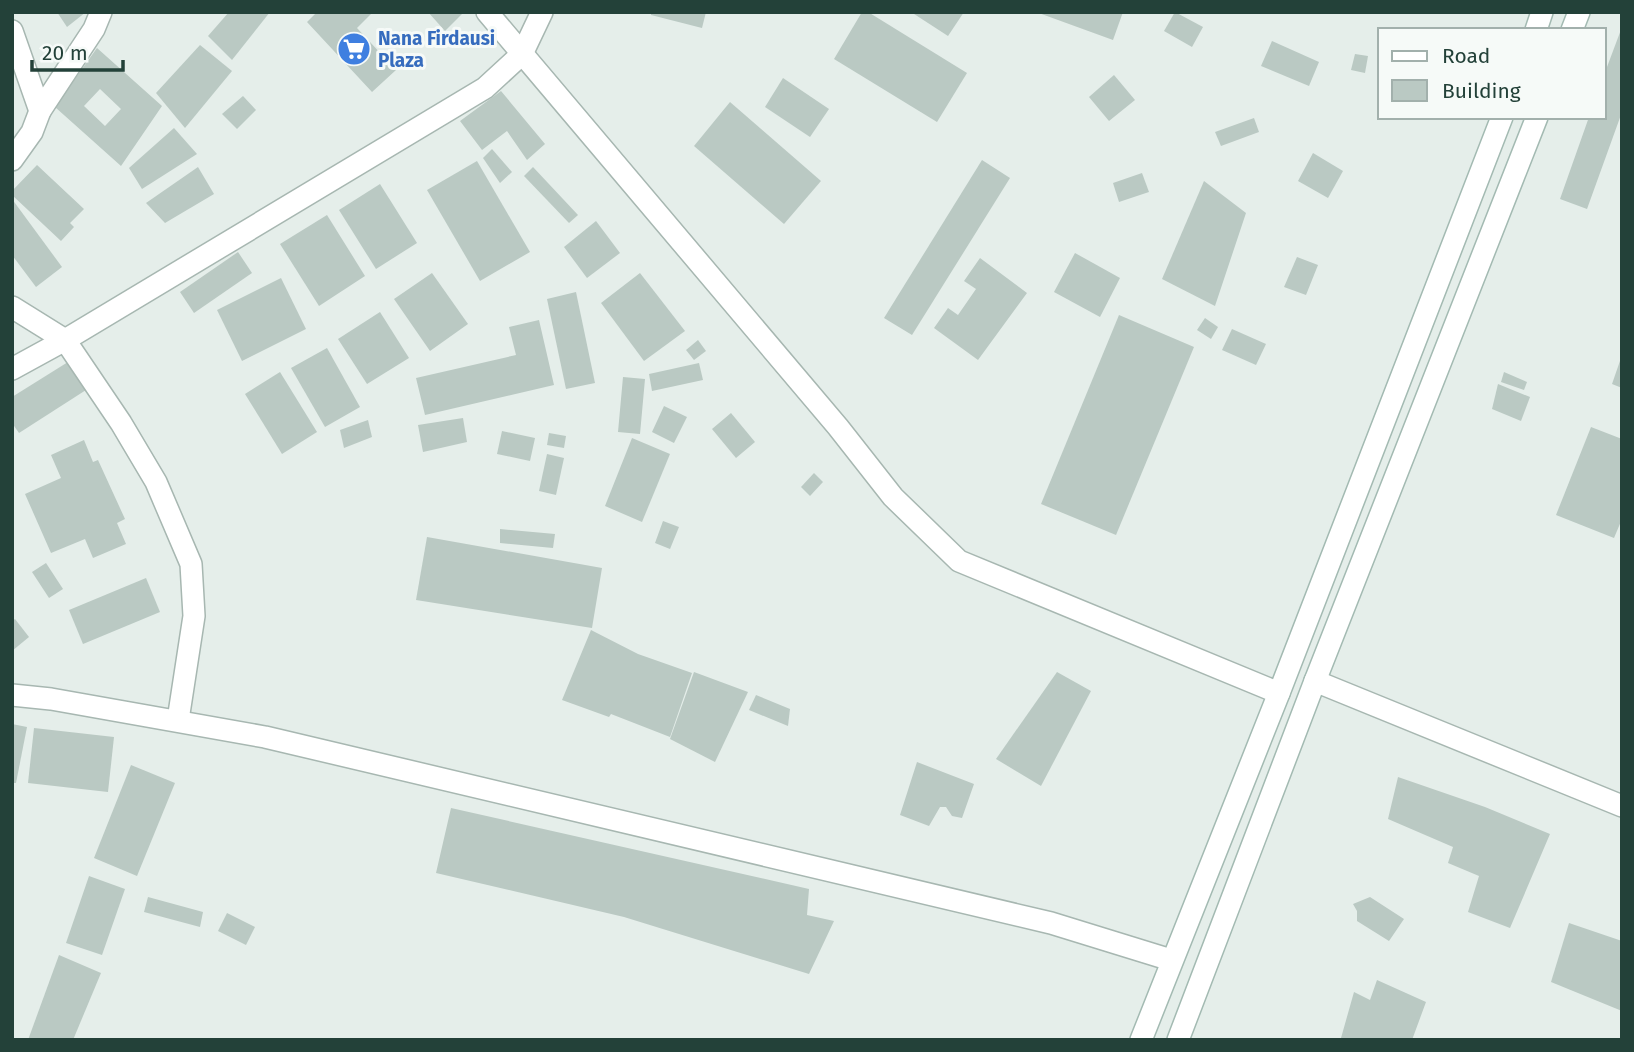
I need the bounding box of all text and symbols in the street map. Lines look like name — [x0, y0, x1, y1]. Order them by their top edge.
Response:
place label: Nana Firdausi Plaza — [378, 27, 495, 72]
scale bar — [32, 28, 122, 72]
legend — [1378, 28, 1606, 119]
supermarket icon: Nana Firdausi Plaza — [335, 30, 373, 68]
text: 20 m — [42, 40, 88, 66]
text: Road — [1442, 43, 1490, 69]
text: Building — [1442, 78, 1521, 104]

